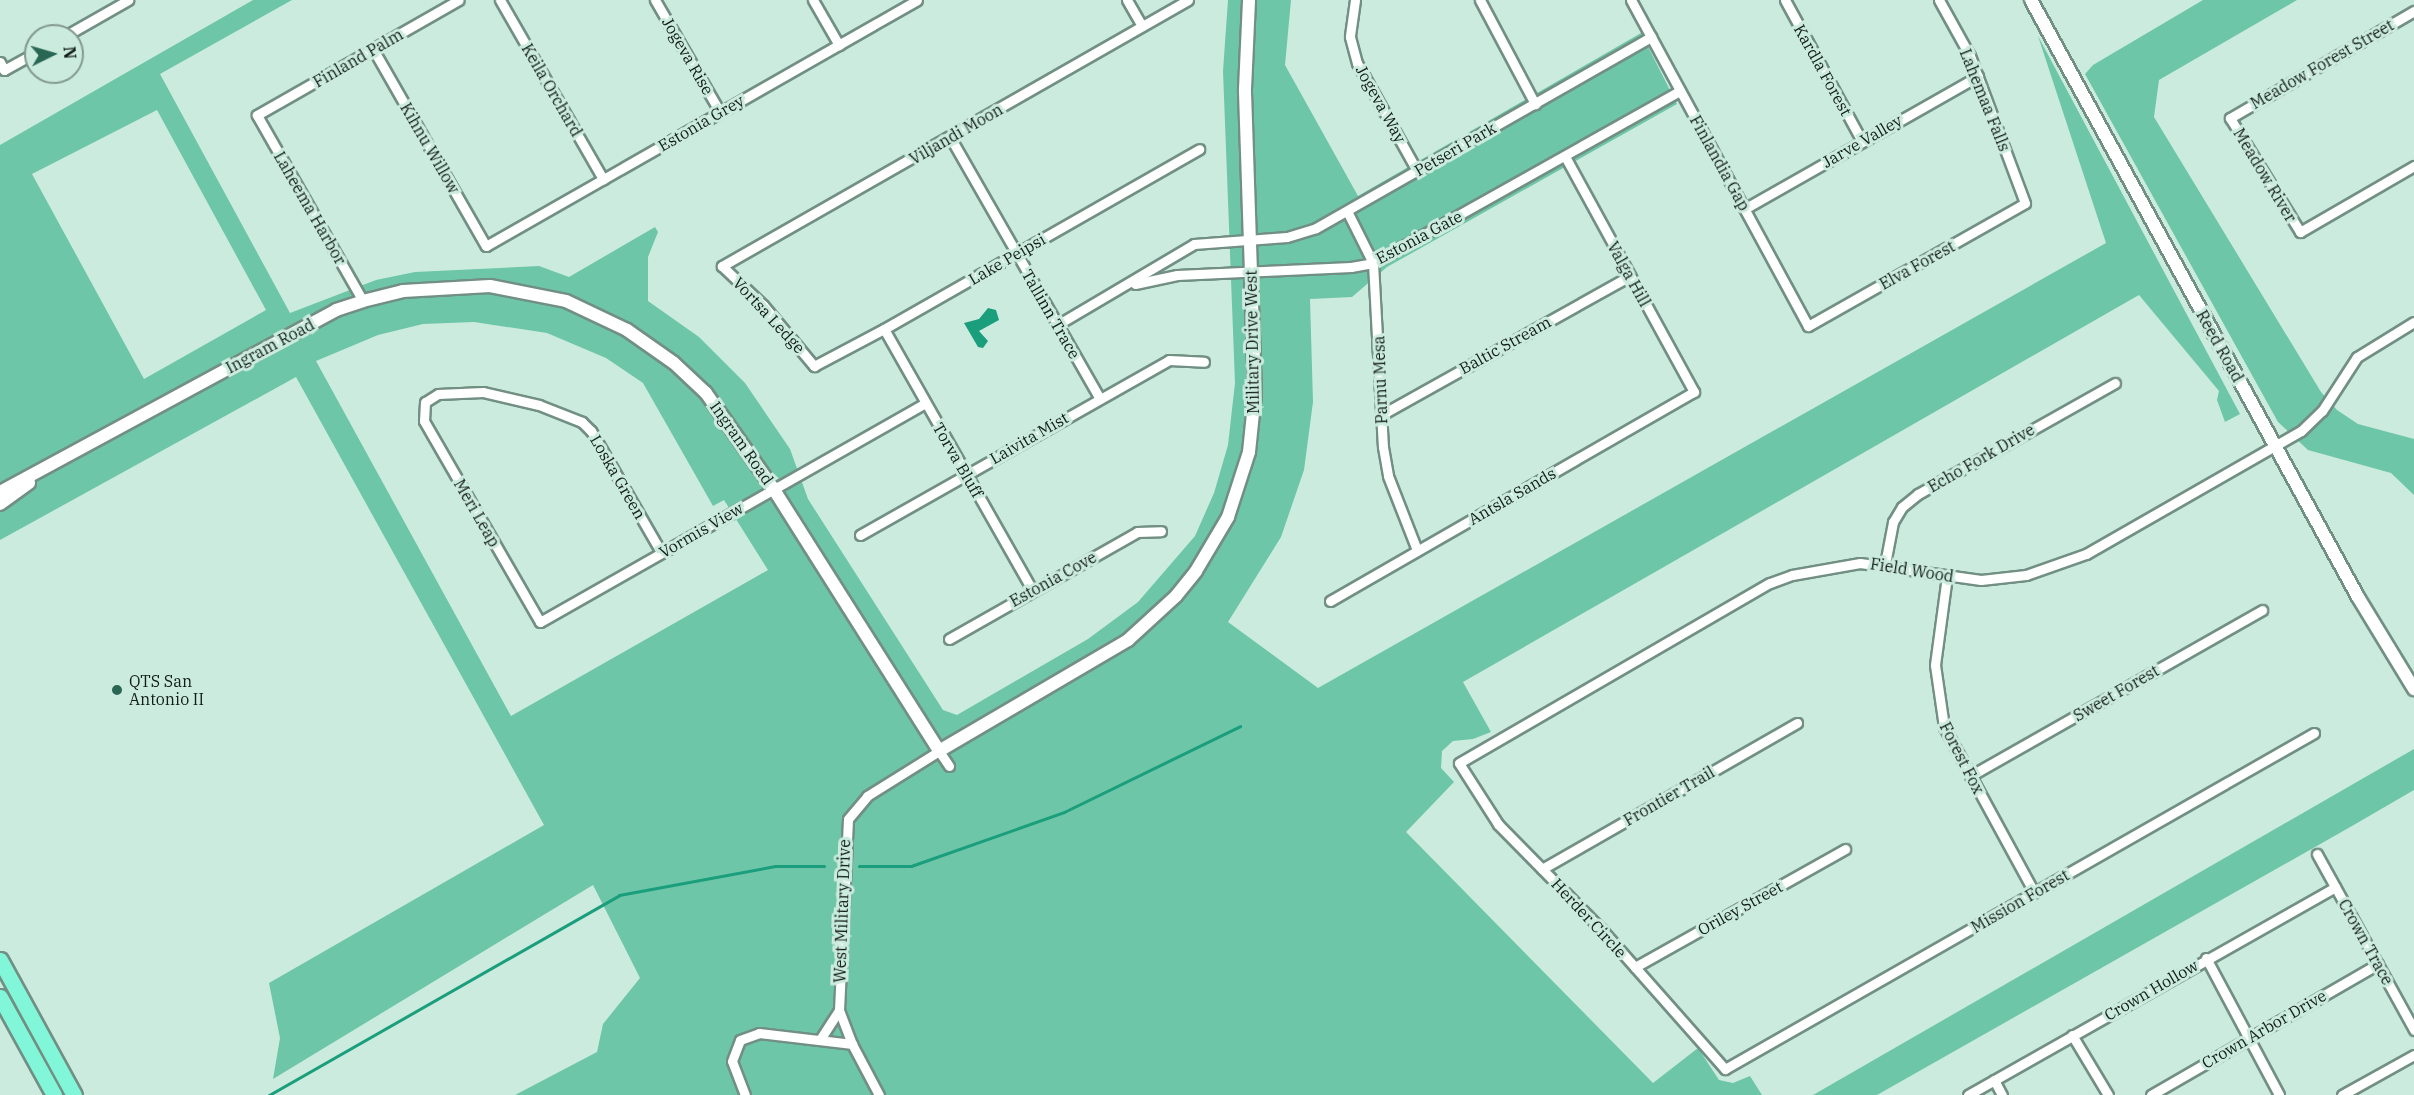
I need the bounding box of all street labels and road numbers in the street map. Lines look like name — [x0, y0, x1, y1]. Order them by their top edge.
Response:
street label: Jogeva Rise — [658, 14, 718, 98]
street label: Meadow Forest Street — [2247, 15, 2397, 113]
street label: Kardla Forest — [1790, 21, 1856, 119]
street label: Finland Palm — [310, 25, 406, 91]
street label: Keila Orchard — [518, 40, 586, 140]
street label: Lahemaa Falls — [1956, 46, 2014, 154]
street label: Jogeva Way — [1352, 62, 1410, 146]
street label: Estonia Grey — [655, 91, 747, 155]
street label: Kihnu Willow — [396, 99, 464, 197]
street label: Viljandi Moon — [906, 99, 1006, 169]
street label: Jarve Valley — [1819, 110, 1905, 172]
street label: Finlandia Gap — [1686, 112, 1754, 214]
street label: Petseri Park — [1411, 118, 1499, 180]
street label: Meadow River — [2229, 125, 2301, 225]
street label: Laheema Harbor — [270, 148, 350, 268]
street label: Estonia Gate — [1373, 206, 1465, 268]
street label: Lake Peipsi — [965, 229, 1049, 289]
street label: Elva Forest — [1876, 236, 1958, 294]
street label: Valga Hill — [1603, 238, 1655, 310]
street label: Tallinn Trace — [1018, 266, 1084, 362]
street label: Military Drive West — [1241, 270, 1263, 414]
street label: Vortsa Ledge — [729, 273, 809, 357]
street label: Reed Road — [2192, 307, 2248, 385]
street label: Baltic Stream — [1456, 312, 1554, 378]
street label: Ingram Road — [222, 315, 318, 377]
street label: Parnu Mesa — [1369, 335, 1391, 425]
street label: Ingram Road — [706, 398, 778, 488]
street label: Laivita Mist — [986, 408, 1072, 468]
street label: Torva Bluff — [929, 419, 987, 501]
street label: Echo Fork Drive — [1924, 420, 2038, 496]
street label: Loska Green — [586, 431, 650, 523]
street label: Antsla Sands — [1465, 463, 1559, 529]
street label: Meri Leap — [450, 476, 504, 550]
street label: Vormis View — [655, 498, 747, 562]
street label: Estonia Cove — [1006, 547, 1100, 611]
street label: Field Wood — [1869, 554, 1955, 586]
street label: Sweet Forest — [2070, 661, 2162, 725]
street label: Forest Fox — [1936, 719, 1988, 797]
street label: Frontier Trail — [1620, 762, 1718, 830]
street label: West Military Drive — [830, 839, 854, 983]
street label: Mission Forest — [1968, 865, 2072, 937]
street label: Herder Circle — [1547, 874, 1631, 962]
street label: Oriley Street — [1694, 877, 1786, 939]
street label: Crown Trace — [2335, 896, 2397, 988]
street label: Crown Hollow — [2101, 955, 2201, 1025]
street label: Crown Arbor Drive — [2198, 986, 2330, 1072]

